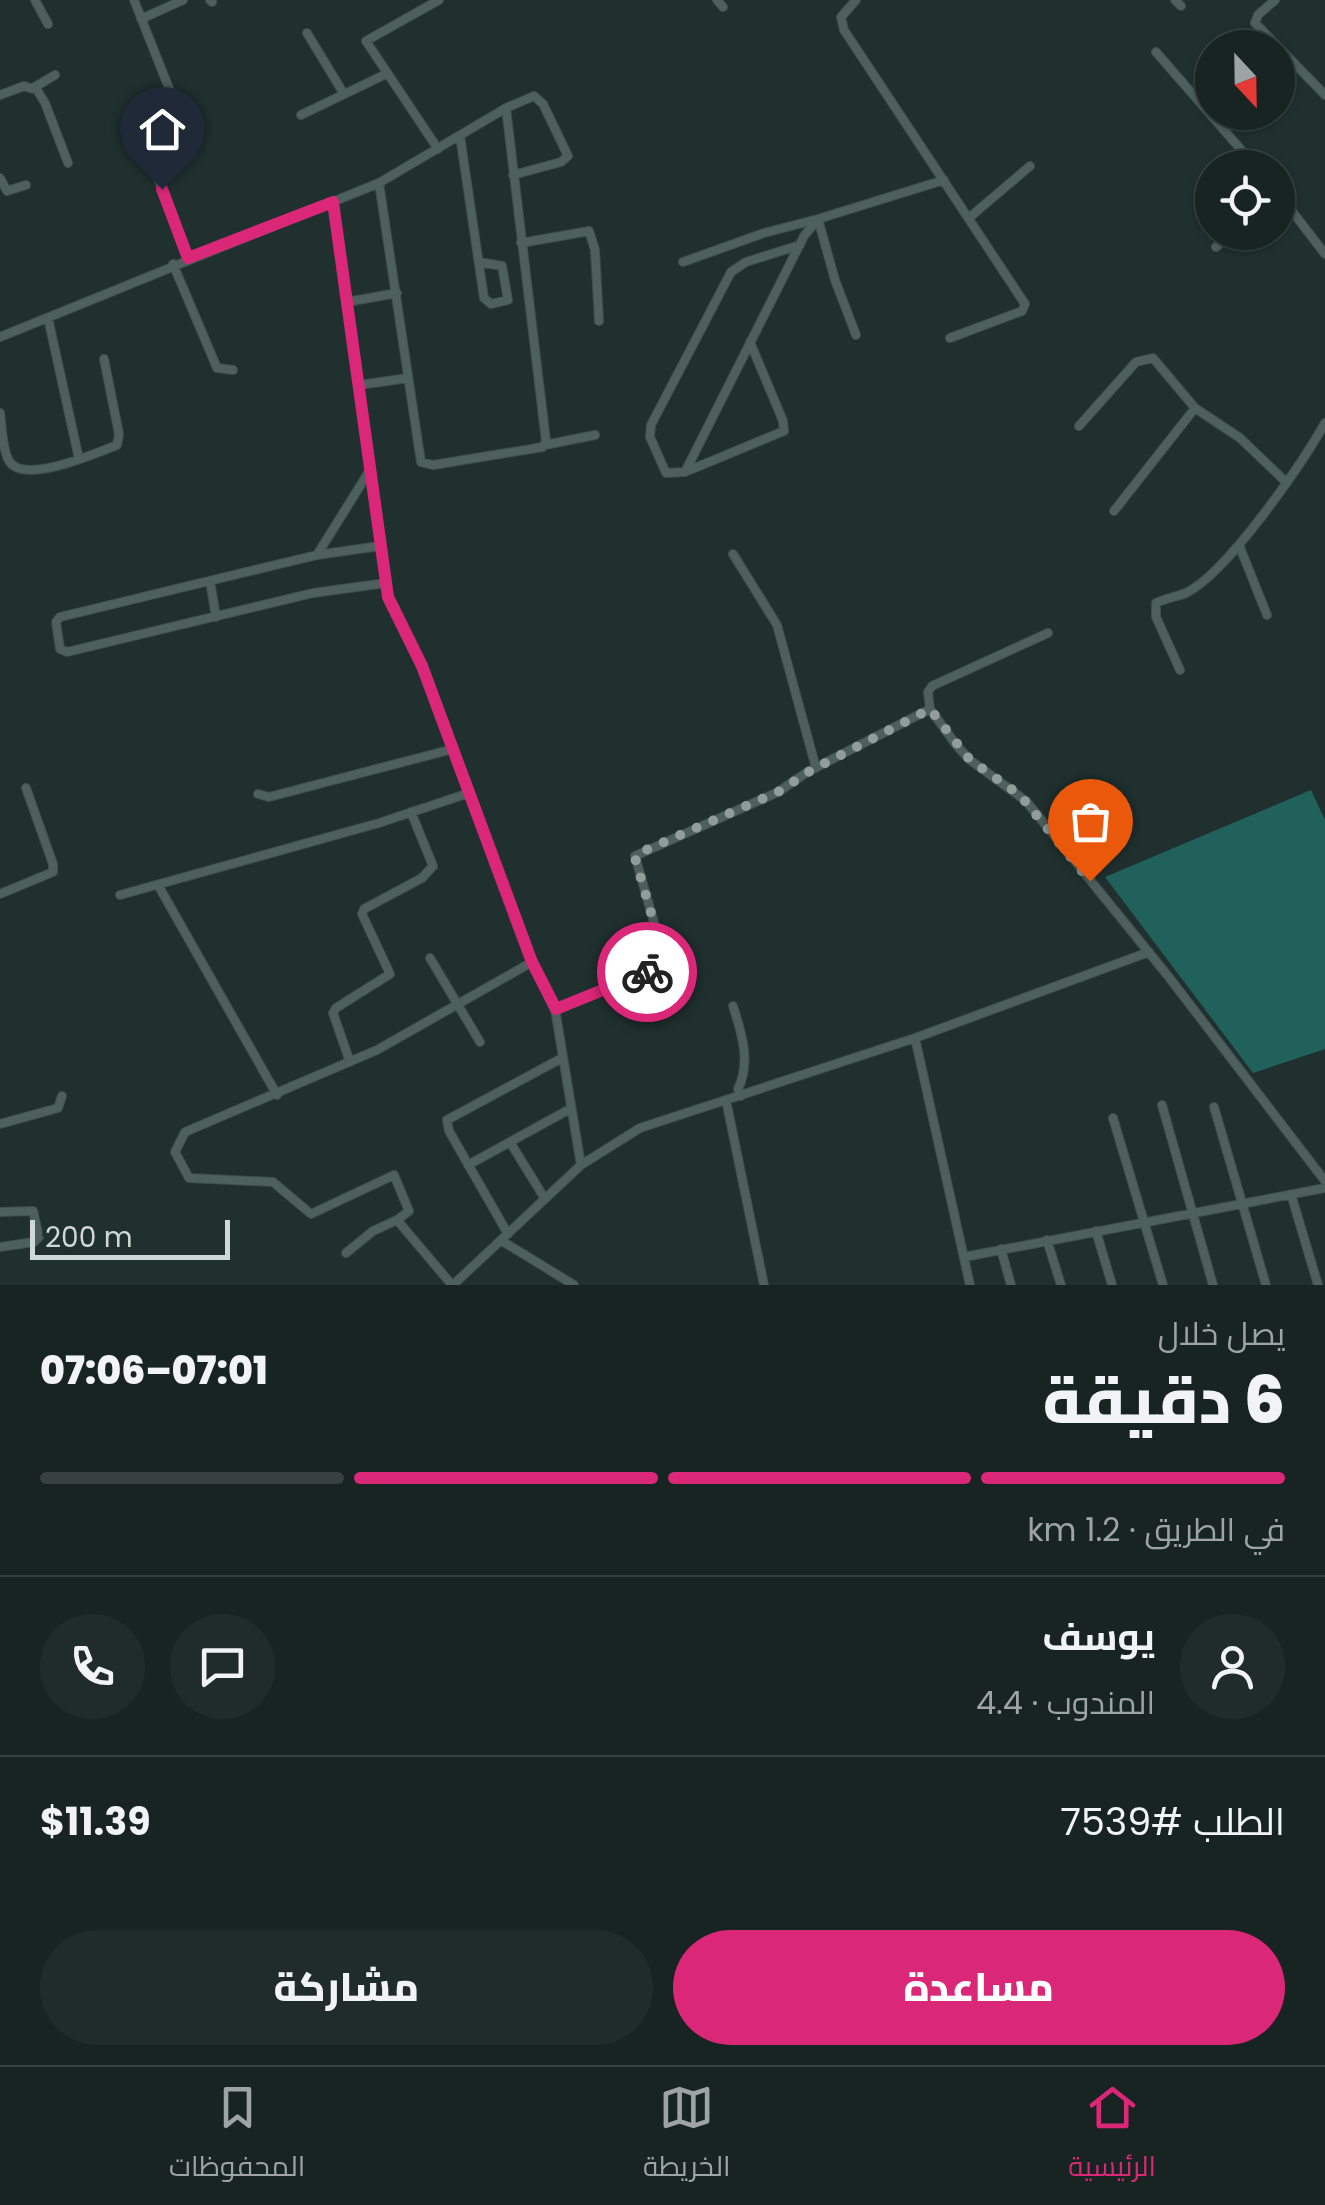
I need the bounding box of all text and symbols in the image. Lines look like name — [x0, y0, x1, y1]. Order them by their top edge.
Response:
north arrow — [1195, 30, 1295, 130]
map controls — [1195, 30, 1295, 250]
pin — [120, 87, 205, 190]
icon: home — [135, 102, 190, 157]
button: locate — [1195, 150, 1295, 250]
pin — [1048, 779, 1133, 882]
icon: bag — [1063, 794, 1118, 849]
courier — [597, 922, 697, 1022]
icon: bike — [620, 945, 675, 1000]
scale bar — [30, 1215, 230, 1260]
text: 200 m — [45, 1218, 133, 1257]
text: يصل خلال — [1158, 1311, 1285, 1356]
text: 07:01–07:06 — [40, 1344, 268, 1397]
text: 6 دقيقة — [1043, 1355, 1285, 1446]
text: في الطريق · 1.2 km — [1027, 1507, 1285, 1552]
text: يوسف — [1042, 1610, 1155, 1663]
button: phone — [40, 1614, 145, 1719]
button: chat — [170, 1614, 275, 1719]
button: person — [1180, 1614, 1285, 1719]
text: المندوب · 4.4 — [976, 1680, 1155, 1725]
text: $11.39 — [40, 1795, 151, 1848]
text: الطلب #7539 — [1060, 1795, 1285, 1848]
button: مشاركة — [40, 1930, 653, 2045]
button: مساعدة — [673, 1930, 1285, 2045]
tab: المحفوظات — [169, 2080, 305, 2192]
tab: الخريطة — [643, 2080, 730, 2192]
tab: الرئيسية — [1068, 2080, 1156, 2192]

